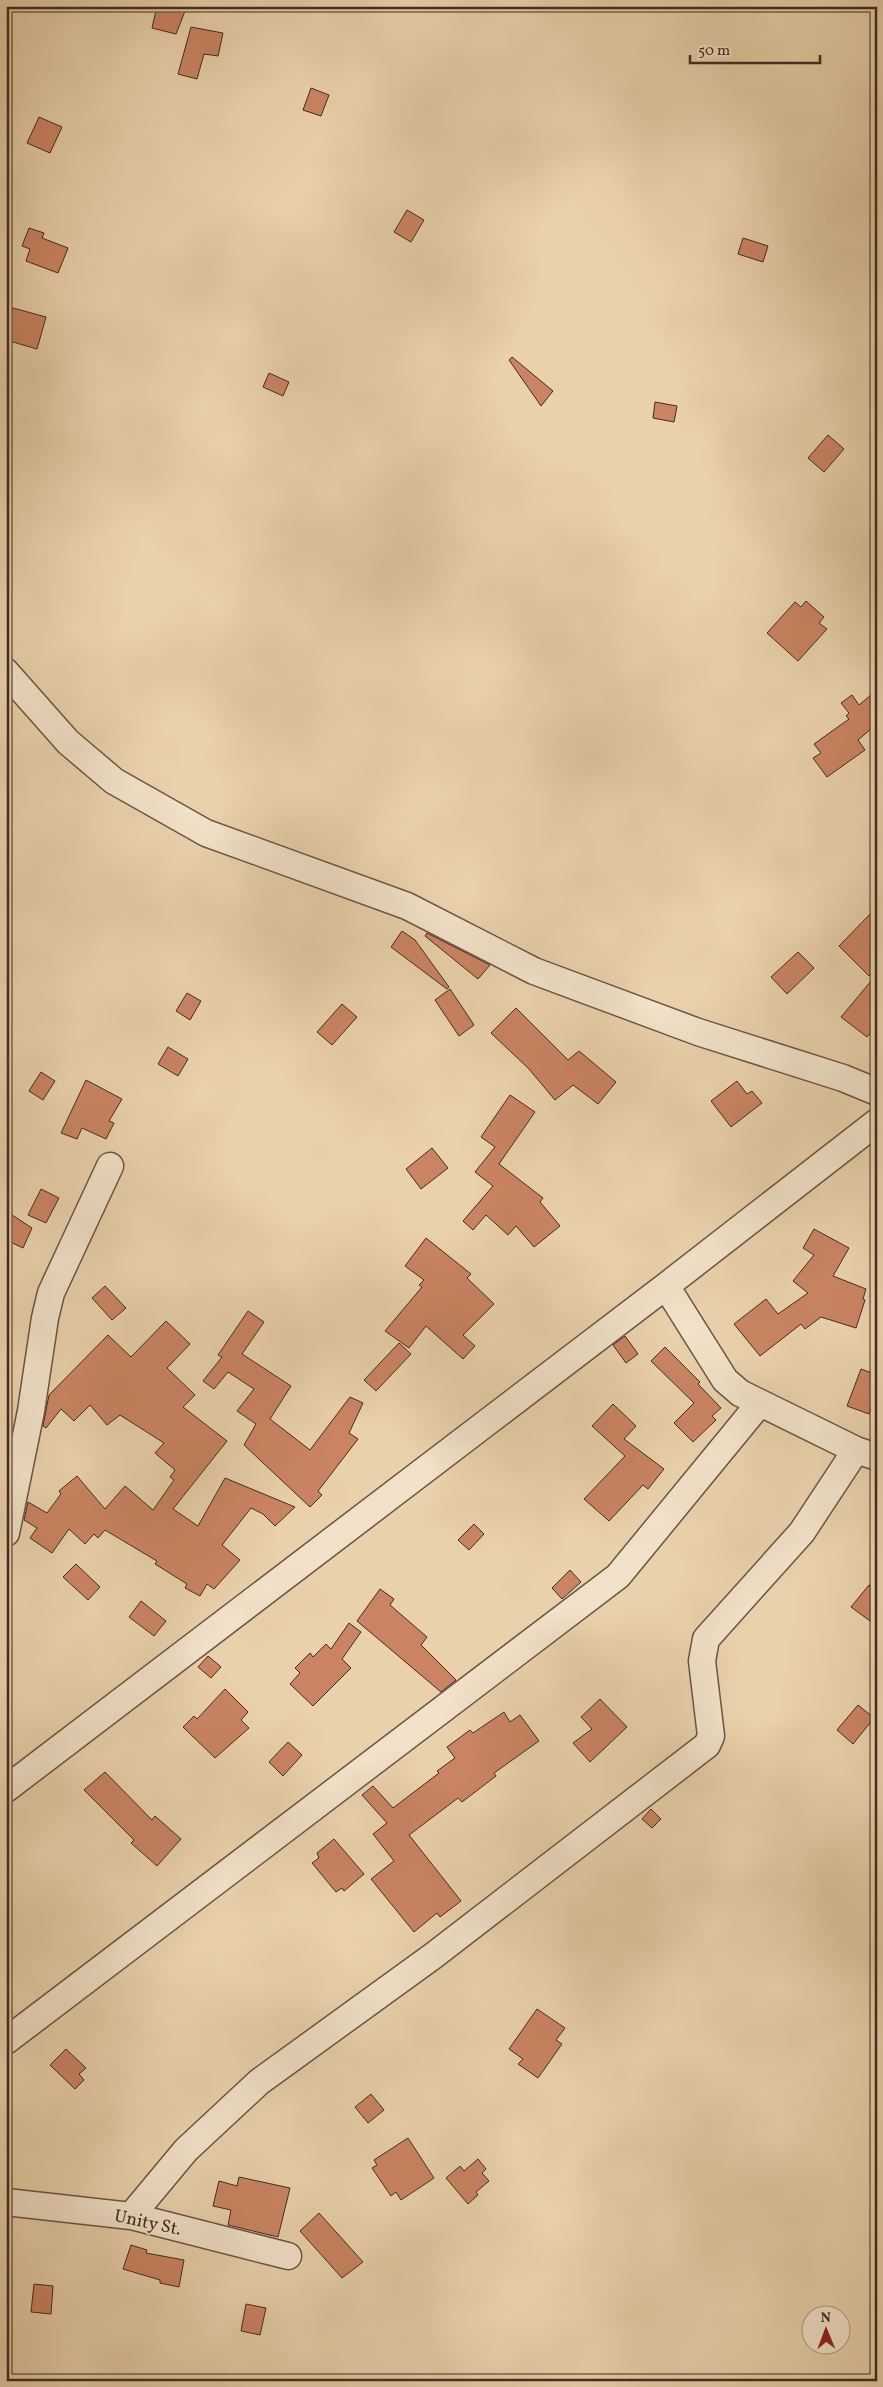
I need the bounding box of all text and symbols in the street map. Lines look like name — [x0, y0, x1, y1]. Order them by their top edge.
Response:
scale bar — [690, 32, 820, 64]
text: 50 m — [698, 41, 730, 62]
street label: Unity St. — [112, 2204, 184, 2243]
north arrow — [800, 2304, 850, 2354]
text: N — [821, 2309, 831, 2328]

